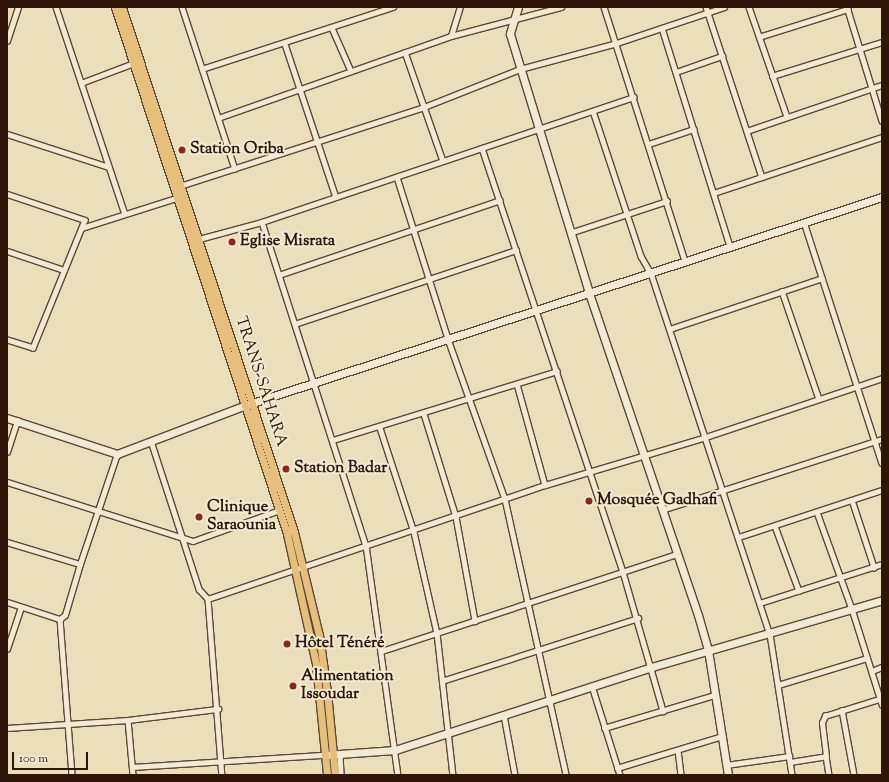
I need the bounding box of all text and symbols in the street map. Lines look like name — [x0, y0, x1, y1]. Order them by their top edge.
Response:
place label: Station Oriba — [190, 140, 284, 160]
marker: Station Oriba — [177, 145, 187, 155]
place label: Eglise Misrata — [240, 232, 335, 252]
marker: Eglise Misrata — [227, 237, 237, 247]
street label: TRANS-SAHARA — [230, 315, 290, 449]
place label: Station Badar — [294, 459, 387, 479]
marker: Station Badar — [281, 464, 291, 474]
place label: Mosquée Gadhafi — [597, 491, 718, 511]
marker: Mosquée Gadhafi — [584, 496, 594, 506]
place label: Clinique Saraounia — [207, 498, 276, 536]
marker: Clinique Saraounia — [194, 512, 204, 522]
place label: Hôtel Ténéré — [295, 634, 385, 654]
marker: Hôtel Ténéré — [282, 639, 292, 649]
place label: Alimentation Issoudar — [301, 667, 394, 705]
marker: Alimentation Issoudar — [288, 681, 298, 691]
scale bar — [14, 744, 90, 770]
text: 100 m — [19, 750, 48, 768]

